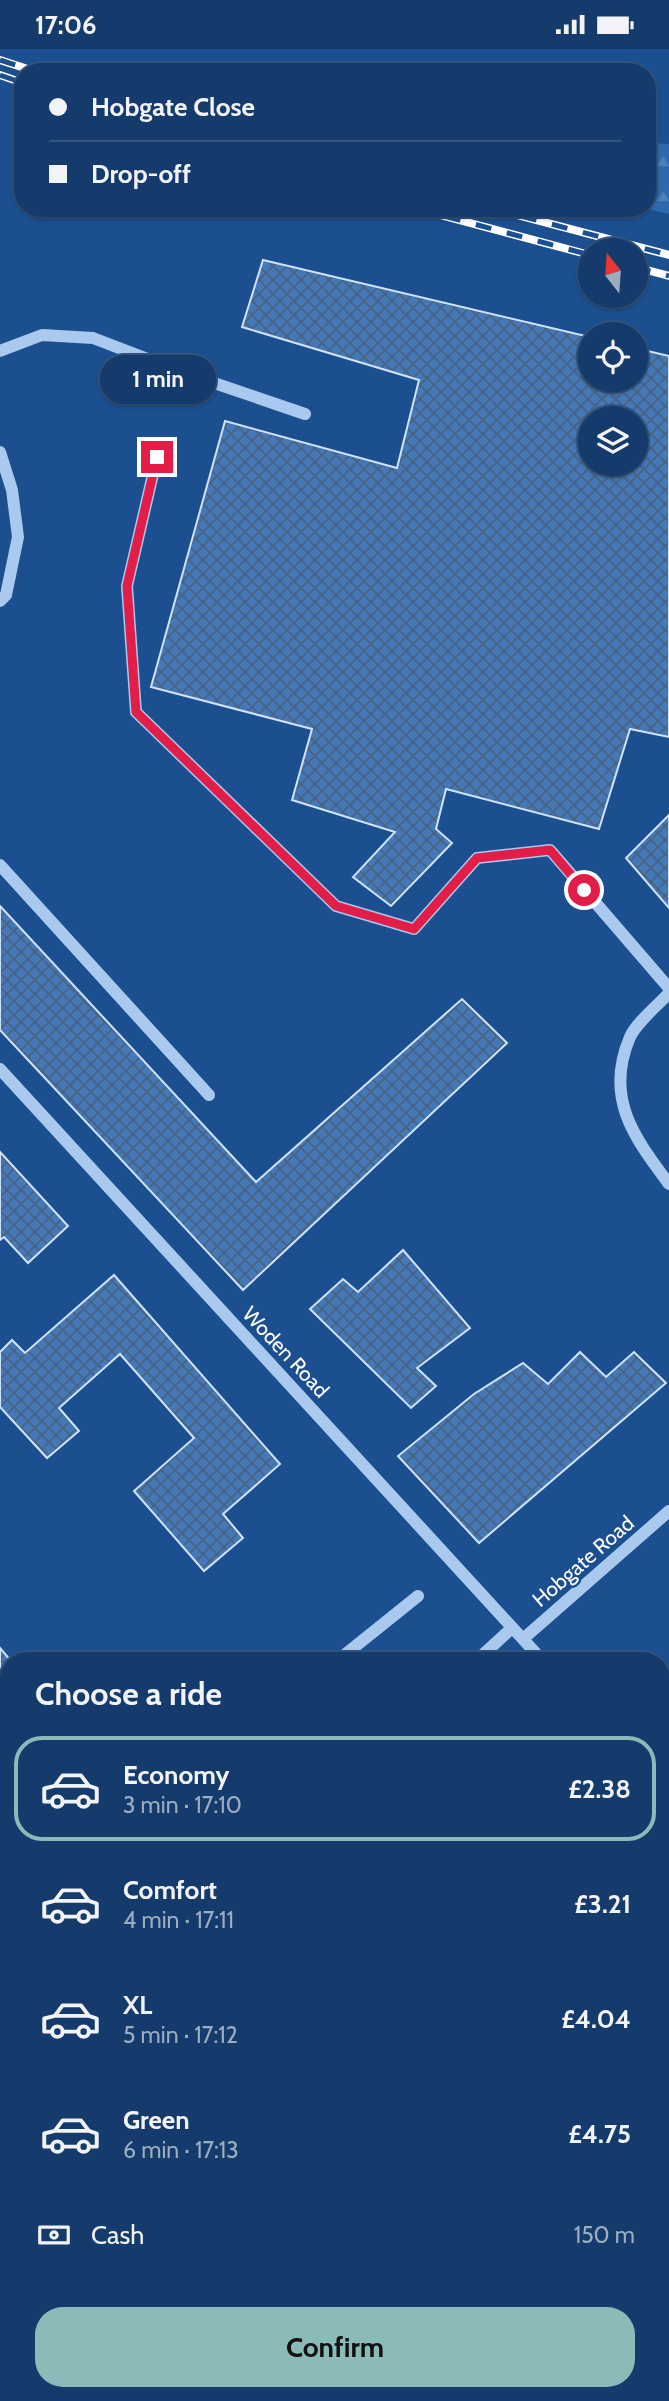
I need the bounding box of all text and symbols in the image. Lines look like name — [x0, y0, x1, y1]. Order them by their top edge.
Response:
text: 17:06 — [35, 9, 97, 41]
text: Hobgate Close — [91, 91, 255, 123]
text: Drop-off — [91, 158, 191, 190]
north arrow — [578, 238, 648, 308]
map controls — [578, 238, 648, 476]
button: locate — [578, 322, 648, 392]
callout: 1 min — [99, 355, 215, 405]
text: 1 min — [132, 365, 184, 393]
button: layers — [578, 406, 648, 476]
route end — [141, 441, 173, 473]
route start — [568, 874, 600, 906]
street label: Woden Road — [238, 1301, 334, 1403]
street label: Hobgate Road — [527, 1510, 639, 1612]
text: Choose a ride — [35, 1674, 222, 1713]
icon: car — [39, 1757, 102, 1820]
text: Economy — [123, 1759, 229, 1791]
text: £2.38 — [568, 1773, 631, 1805]
text: 3 min · 17:10 — [123, 1791, 242, 1819]
icon: car — [39, 1872, 102, 1935]
text: Comfort — [123, 1874, 217, 1906]
text: £3.21 — [574, 1888, 631, 1920]
text: 4 min · 17:11 — [123, 1906, 234, 1934]
icon: car — [39, 1987, 102, 2050]
text: XL — [123, 1989, 152, 2021]
text: £4.04 — [561, 2003, 631, 2035]
text: 5 min · 17:12 — [123, 2021, 238, 2049]
icon: car — [39, 2102, 102, 2165]
text: Green — [123, 2104, 190, 2136]
text: £4.75 — [568, 2118, 631, 2150]
text: 6 min · 17:13 — [123, 2136, 239, 2164]
icon: cash — [35, 2216, 73, 2254]
text: Cash — [91, 2219, 144, 2251]
text: 150 m — [574, 2221, 635, 2249]
button: Confirm — [35, 2307, 635, 2387]

